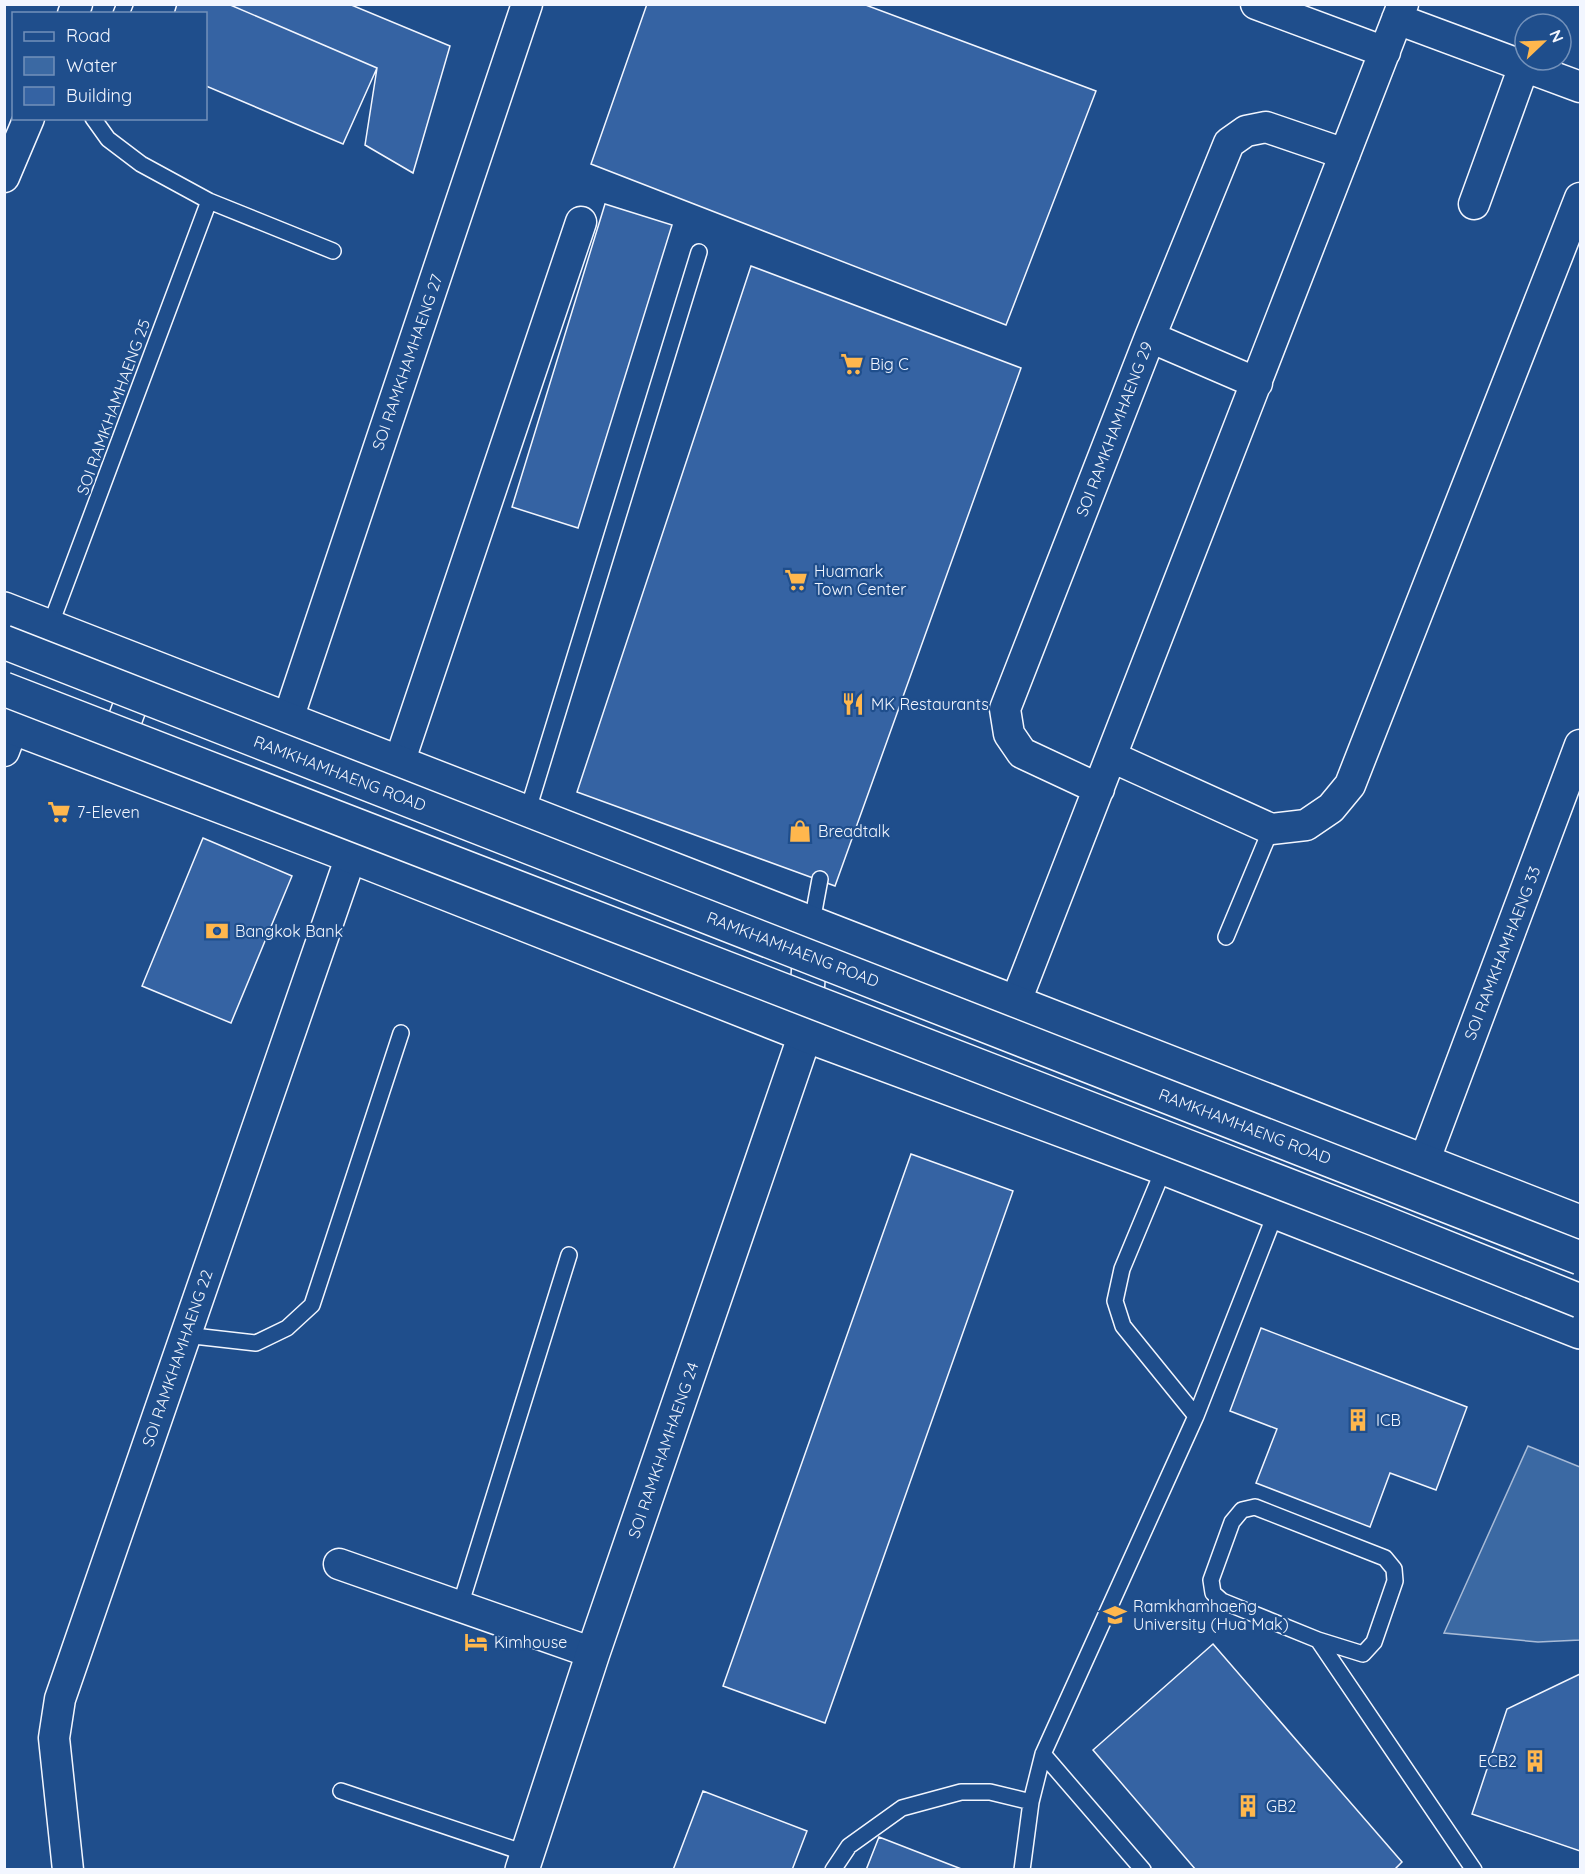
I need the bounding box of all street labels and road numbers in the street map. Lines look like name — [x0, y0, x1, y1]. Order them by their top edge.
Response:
street label: SOI RAMKHAMHAENG 27 — [367, 271, 447, 453]
street label: SOI RAMKHAMHAENG 25 — [72, 316, 154, 498]
street label: SOI RAMKHAMHAENG 29 — [1071, 339, 1157, 519]
street label: RAMKHAMHAENG ROAD — [251, 731, 429, 815]
street label: SOI RAMKHAMHAENG 33 — [1460, 863, 1544, 1043]
street label: RAMKHAMHAENG ROAD — [704, 907, 882, 991]
street label: RAMKHAMHAENG ROAD — [1156, 1084, 1334, 1168]
street label: SOI RAMKHAMHAENG 22 — [137, 1267, 217, 1449]
street label: SOI RAMKHAMHAENG 24 — [623, 1359, 703, 1541]

